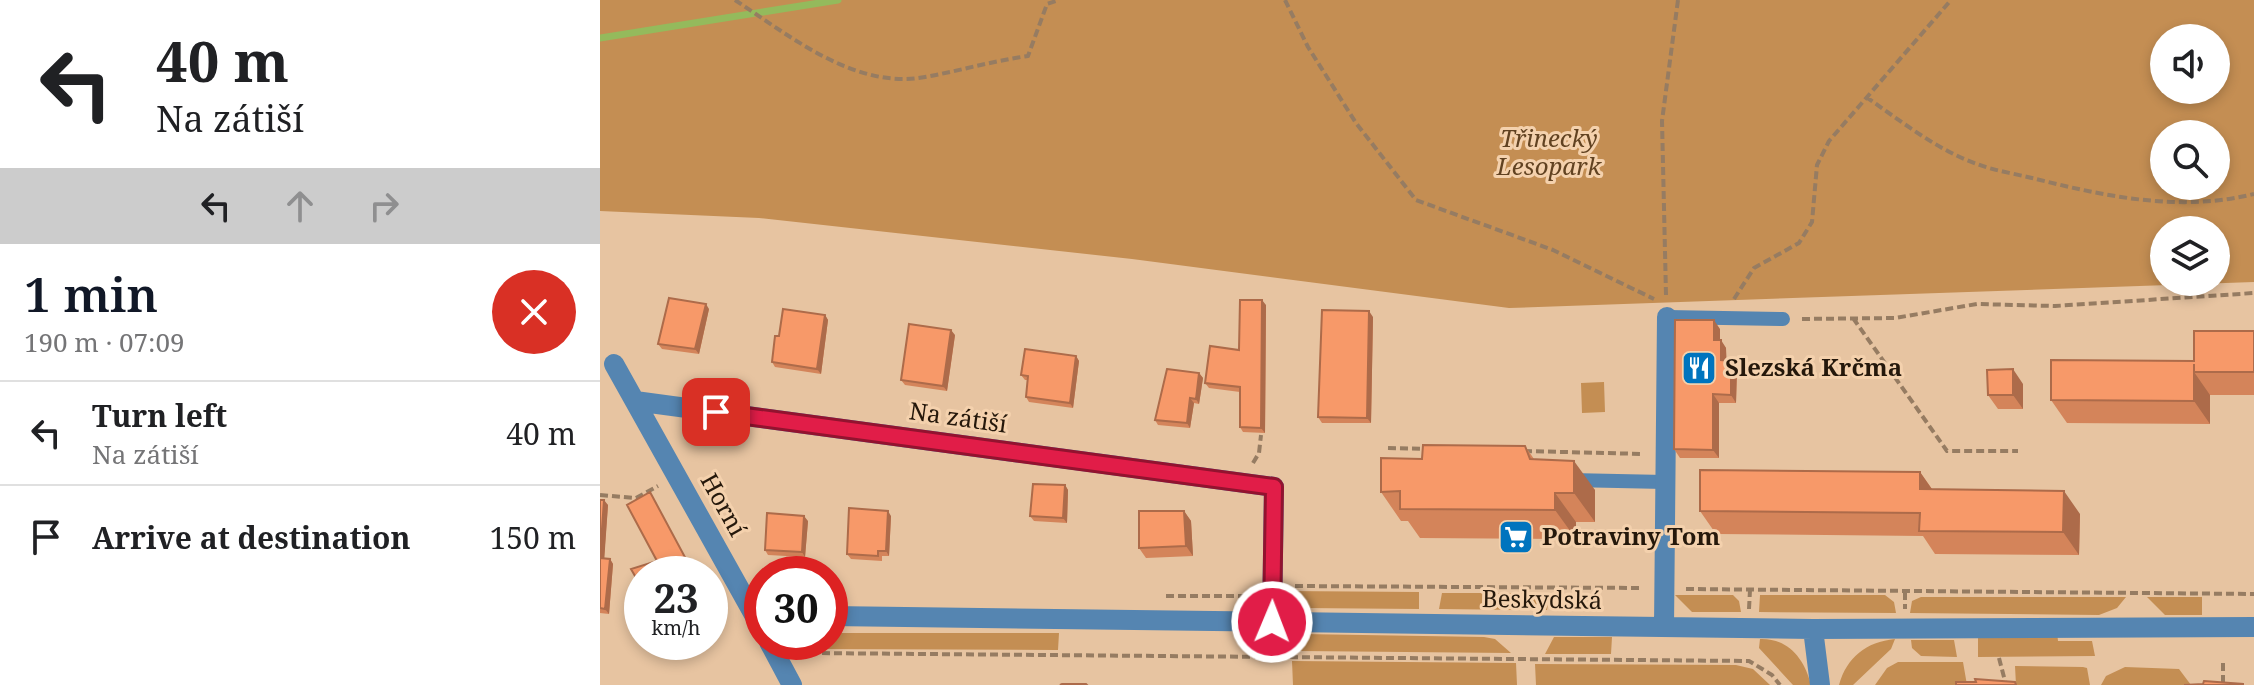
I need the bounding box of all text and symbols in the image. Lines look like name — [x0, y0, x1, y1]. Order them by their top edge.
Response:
text: 40 m — [156, 22, 289, 98]
map controls — [2150, 24, 2230, 296]
button: sound — [2150, 24, 2230, 104]
icon: left — [24, 32, 128, 136]
text: Na zátiší — [156, 94, 304, 143]
button: search — [2150, 120, 2230, 200]
park label: Třinecký Lesopark — [1496, 121, 1603, 182]
icon: left — [194, 184, 238, 228]
icon: ahead — [278, 184, 322, 228]
icon: right — [362, 184, 406, 228]
button: layers — [2150, 216, 2230, 296]
text: 1 min — [24, 261, 158, 326]
button: close — [492, 270, 576, 354]
text: 190 m · 07:09 — [24, 324, 185, 360]
restaurant icon: Slezská Krčma — [1680, 349, 1718, 387]
place label: Slezská Krčma — [1725, 350, 1902, 383]
pin — [682, 378, 750, 446]
icon: arrive — [694, 390, 738, 434]
street label: Na zátiší — [907, 393, 1010, 440]
text: Turn left — [92, 395, 227, 436]
icon: left — [24, 411, 68, 455]
text: 40 m — [506, 413, 576, 454]
text: Na zátiší — [92, 436, 199, 472]
street label: Horní — [694, 467, 755, 542]
icon: arrive — [24, 515, 68, 559]
text: Arrive at destination — [92, 517, 411, 558]
text: 150 m — [490, 517, 576, 558]
supermarket icon: Potraviny Tom — [1497, 518, 1535, 556]
place label: Potraviny Tom — [1542, 519, 1720, 552]
speed limit sign: 30 — [744, 556, 848, 660]
text: 23 — [653, 570, 699, 625]
position arrow — [1230, 580, 1314, 664]
street label: Beskydská — [1482, 581, 1602, 616]
text: km/h — [651, 614, 701, 641]

